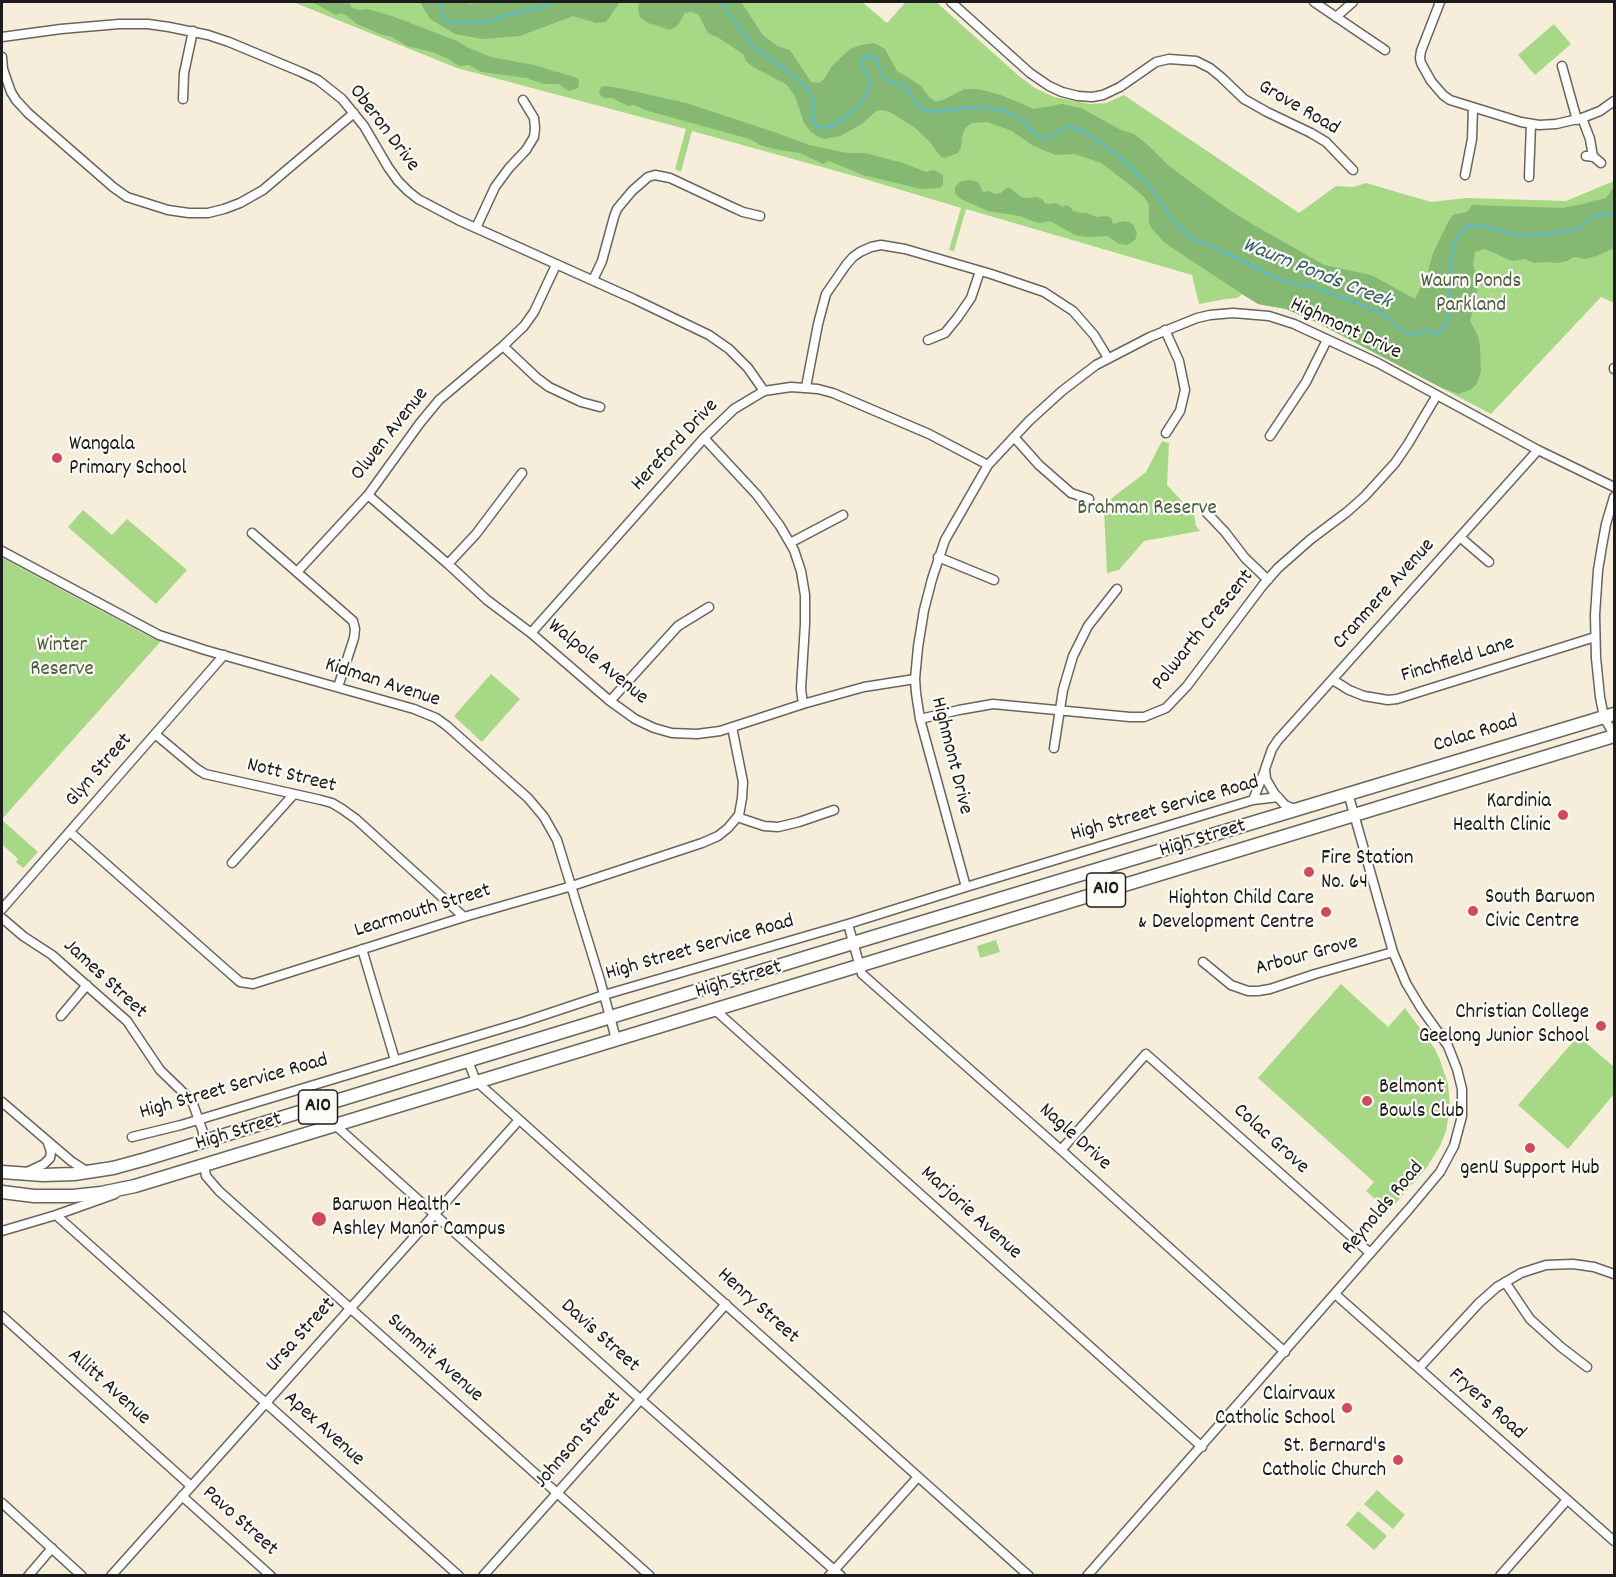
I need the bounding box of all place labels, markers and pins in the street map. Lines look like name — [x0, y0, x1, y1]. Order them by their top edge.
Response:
place label: Wangala Primary School — [69, 433, 187, 483]
marker: Wangala Primary School — [50, 451, 64, 465]
place label: Kardinia Health Clinic — [1453, 790, 1551, 840]
marker: Kardinia Health Clinic — [1556, 808, 1570, 822]
place label: Fire Station No. 64 — [1321, 847, 1414, 897]
marker: Fire Station No. 64 — [1302, 865, 1316, 879]
place label: South Barwon Civic Centre — [1485, 886, 1595, 936]
place label: Highton Child Care & Development Centre — [1138, 887, 1314, 937]
marker: South Barwon Civic Centre — [1466, 904, 1480, 918]
marker: Highton Child Care & Development Centre — [1319, 905, 1333, 919]
place label: Christian College Geelong Junior School — [1419, 1001, 1589, 1051]
marker: Christian College Geelong Junior School — [1594, 1019, 1608, 1033]
place label: Belmont Bowls Club — [1379, 1076, 1464, 1126]
marker: Belmont Bowls Club — [1360, 1094, 1374, 1108]
marker: genU Support Hub — [1523, 1141, 1537, 1155]
place label: genU Support Hub — [1460, 1157, 1600, 1183]
place label: Barwon Health - Ashley Manor Campus — [332, 1194, 506, 1244]
marker: Barwon Health - Ashley Manor Campus — [310, 1210, 328, 1228]
place label: Clairvaux Catholic School — [1215, 1383, 1335, 1433]
marker: Clairvaux Catholic School — [1340, 1401, 1354, 1415]
place label: St. Bernard's Catholic Church — [1262, 1435, 1386, 1485]
marker: St. Bernard's Catholic Church — [1391, 1453, 1405, 1467]

